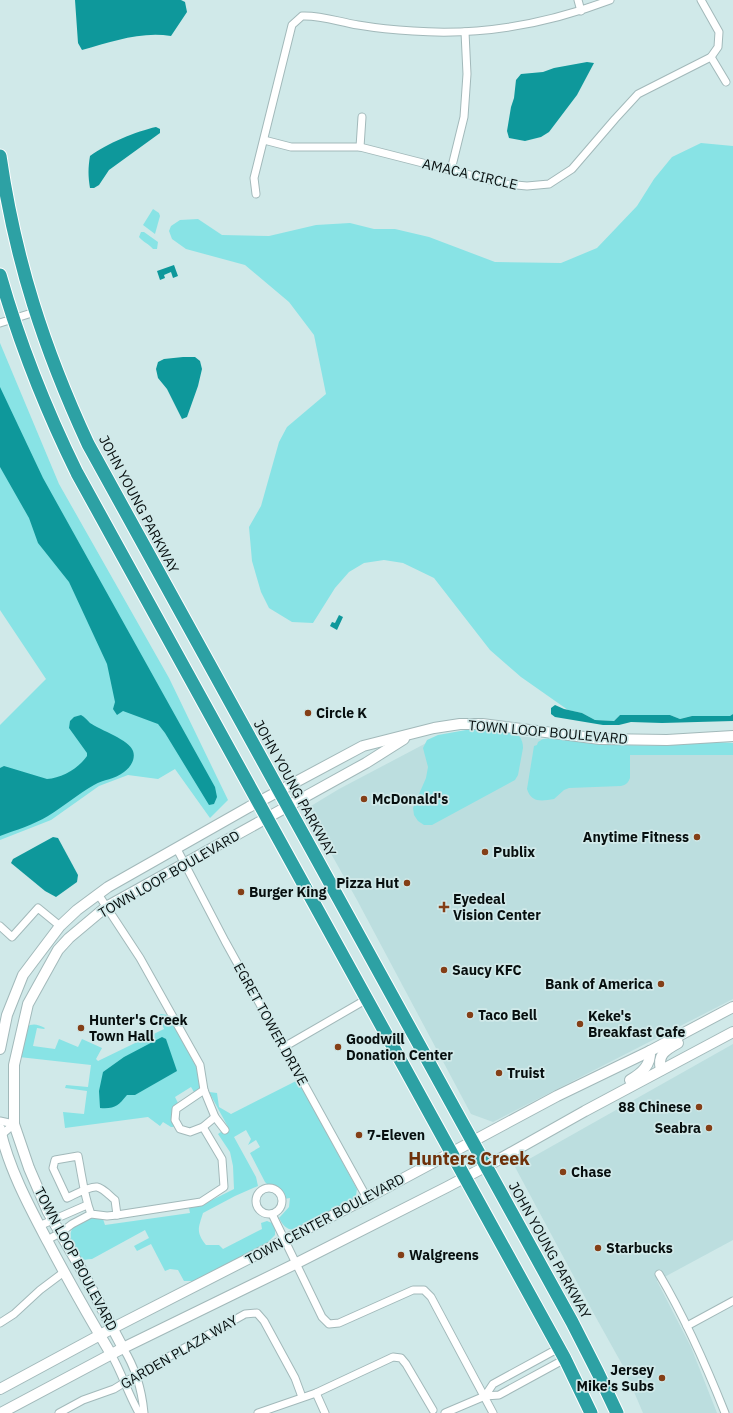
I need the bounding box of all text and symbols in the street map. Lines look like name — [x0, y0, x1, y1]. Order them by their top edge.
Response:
street label: AMACA CIRCLE — [421, 154, 519, 194]
street label: JOHN YOUNG PARKWAY — [95, 432, 183, 577]
place label: Circle K — [316, 704, 367, 722]
marker: Circle K — [303, 708, 313, 718]
street label: JOHN YOUNG PARKWAY — [250, 716, 340, 860]
street label: TOWN LOOP BOULEVARD — [467, 716, 629, 748]
place label: McDonald's — [372, 790, 448, 808]
marker: McDonald's — [359, 794, 369, 804]
street label: TOWN LOOP BOULEVARD — [95, 826, 243, 922]
place label: Anytime Fitness — [583, 828, 689, 846]
marker: Anytime Fitness — [692, 832, 702, 842]
place label: Publix — [493, 843, 535, 861]
marker: Publix — [480, 847, 490, 857]
place label: Pizza Hut — [336, 874, 399, 892]
marker: Pizza Hut — [402, 878, 412, 888]
place label: Burger King — [249, 883, 327, 901]
marker: Burger King — [236, 887, 246, 897]
place label: Eyedeal Vision Center — [453, 890, 541, 924]
marker: Eyedeal Vision Center — [438, 901, 450, 913]
street label: EGRET TOWER DRIVE — [230, 959, 312, 1089]
place label: Saucy KFC — [452, 961, 522, 979]
marker: Saucy KFC — [439, 965, 449, 975]
place label: Bank of America — [545, 975, 653, 993]
marker: Bank of America — [656, 979, 666, 989]
place label: Taco Bell — [478, 1006, 537, 1024]
place label: Keke's Breakfast Cafe — [588, 1007, 686, 1041]
marker: Taco Bell — [465, 1010, 475, 1020]
place label: Hunter's Creek Town Hall — [89, 1011, 189, 1045]
marker: Keke's Breakfast Cafe — [575, 1019, 585, 1029]
marker: Hunter's Creek Town Hall — [76, 1023, 86, 1033]
place label: Goodwill Donation Center — [346, 1030, 453, 1064]
marker: Goodwill Donation Center — [333, 1042, 343, 1052]
place label: Truist — [507, 1064, 545, 1082]
marker: Truist — [494, 1068, 504, 1078]
place label: 88 Chinese — [618, 1098, 691, 1116]
marker: 88 Chinese — [694, 1102, 704, 1112]
place label: Seabra — [654, 1119, 701, 1137]
marker: Seabra — [704, 1123, 714, 1133]
place label: 7-Eleven — [367, 1126, 425, 1144]
marker: 7-Eleven — [354, 1130, 364, 1140]
district label: Hunters Creek — [408, 1147, 530, 1170]
place label: Chase — [571, 1163, 611, 1181]
marker: Chase — [558, 1167, 568, 1177]
street label: TOWN CENTER BOULEVARD — [242, 1169, 408, 1269]
street label: JOHN YOUNG PARKWAY — [505, 1178, 595, 1322]
street label: TOWN LOOP BOULEVARD — [30, 1184, 122, 1334]
place label: Starbucks — [606, 1239, 673, 1257]
marker: Starbucks — [593, 1243, 603, 1253]
place label: Walgreens — [409, 1246, 479, 1264]
marker: Walgreens — [396, 1250, 406, 1260]
street label: GARDEN PLAZA WAY — [117, 1311, 241, 1393]
place label: Jersey Mike's Subs — [576, 1361, 655, 1395]
marker: Jersey Mike's Subs — [657, 1373, 667, 1383]

